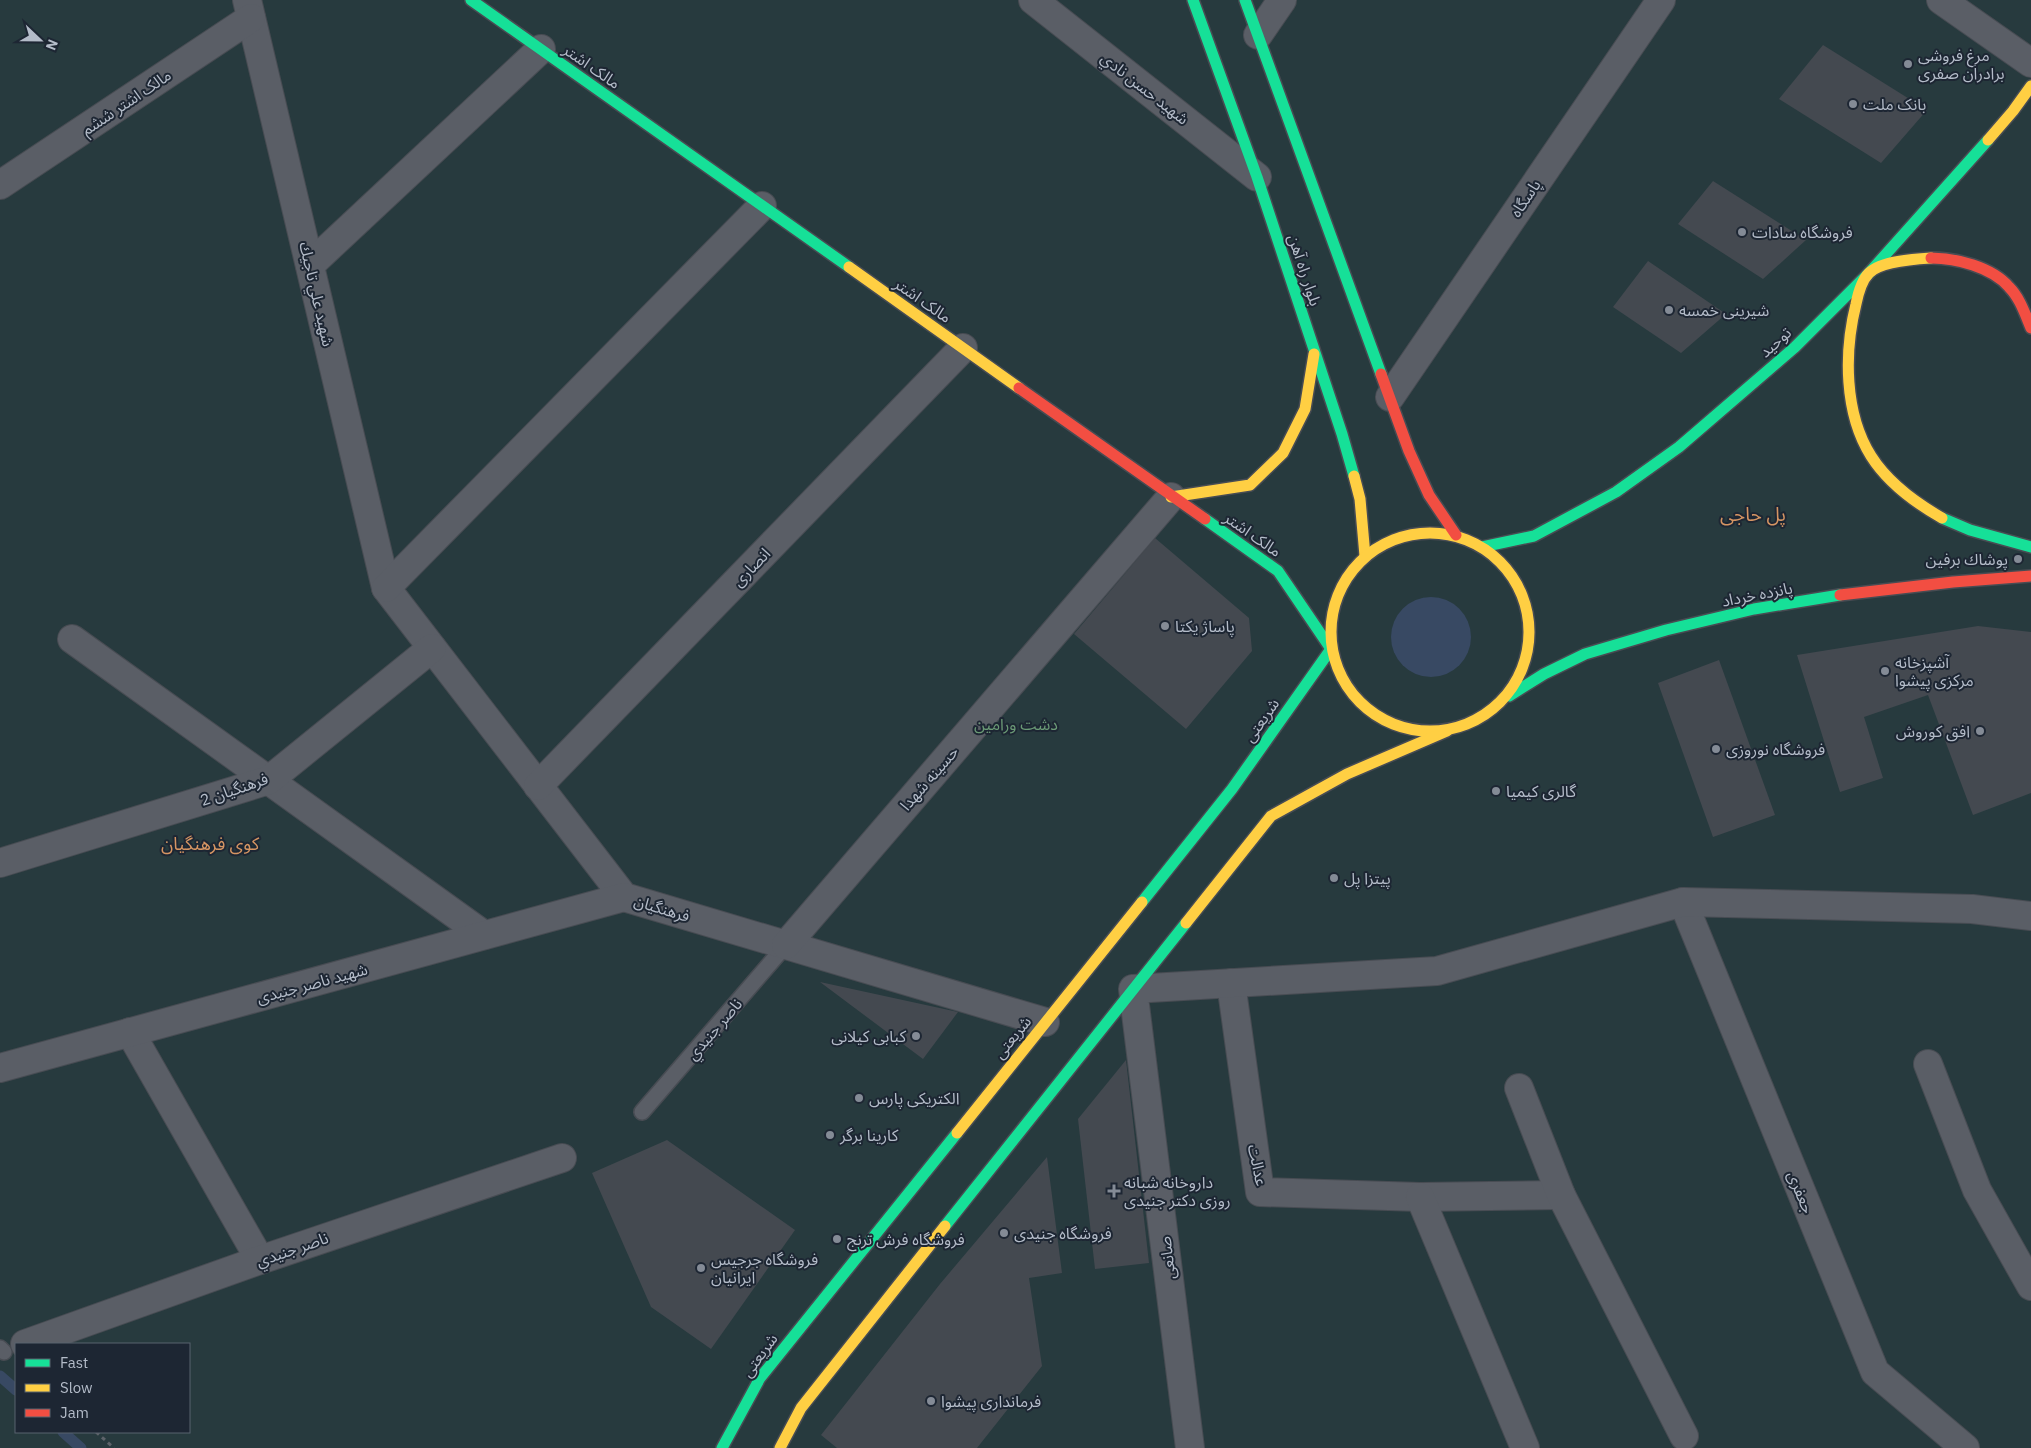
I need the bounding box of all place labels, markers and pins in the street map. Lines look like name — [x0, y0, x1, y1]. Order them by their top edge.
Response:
place label: مرغ فروشی برادران صفری — [1918, 45, 2005, 83]
marker: مرغ فروشی برادران صفری — [1902, 58, 1914, 70]
place label: بانک ملت — [1863, 94, 1926, 114]
marker: بانک ملت — [1847, 98, 1859, 110]
place label: فروشگاه سادات — [1752, 222, 1853, 242]
marker: فروشگاه سادات — [1736, 226, 1748, 238]
place label: شیرینی خمسه — [1679, 300, 1769, 320]
marker: شیرینی خمسه — [1663, 304, 1675, 316]
place label: پوشاك برفين — [1926, 549, 2008, 570]
marker: پوشاك برفين — [2012, 553, 2024, 565]
place label: پاساژ یکتا — [1175, 616, 1235, 637]
marker: پاساژ یکتا — [1159, 620, 1171, 632]
place label: آشپزخانه مرکزی پیشوا — [1895, 652, 1974, 691]
marker: آشپزخانه مرکزی پیشوا — [1879, 665, 1891, 677]
place label: افق کوروش — [1896, 721, 1970, 742]
marker: افق کوروش — [1974, 725, 1986, 737]
place label: فروشگاه نوروزی — [1726, 739, 1825, 759]
marker: فروشگاه نوروزی — [1710, 743, 1722, 755]
place label: گالری کیمیا — [1506, 781, 1577, 801]
marker: گالری کیمیا — [1490, 785, 1502, 797]
place label: پیتزا پل — [1344, 868, 1391, 889]
marker: پیتزا پل — [1328, 872, 1340, 884]
place label: کبابی کیلانی — [831, 1026, 906, 1046]
marker: کبابی کیلانی — [910, 1030, 922, 1042]
place label: الکتریکی پارس — [869, 1088, 960, 1109]
marker: الکتریکی پارس — [853, 1092, 865, 1104]
place label: کارینا برگر — [839, 1125, 899, 1145]
marker: کارینا برگر — [824, 1129, 836, 1141]
place label: داروخانه شبانه روزی دکتر جنیدی — [1124, 1172, 1231, 1210]
marker: داروخانه شبانه روزی دکتر جنیدی — [1108, 1185, 1120, 1197]
place label: فروشگاه جنیدی — [1014, 1223, 1112, 1243]
marker: فروشگاه جنیدی — [998, 1227, 1010, 1239]
place label: فروشگاه فرش ترنج — [847, 1229, 965, 1252]
marker: فروشگاه فرش ترنج — [831, 1233, 843, 1245]
place label: فروشگاه جرجیس ایرانیان — [711, 1249, 818, 1287]
marker: فروشگاه جرجیس ایرانیان — [695, 1262, 707, 1274]
place label: فرمانداری پیشوا — [941, 1391, 1041, 1412]
marker: فرمانداری پیشوا — [925, 1395, 937, 1407]

